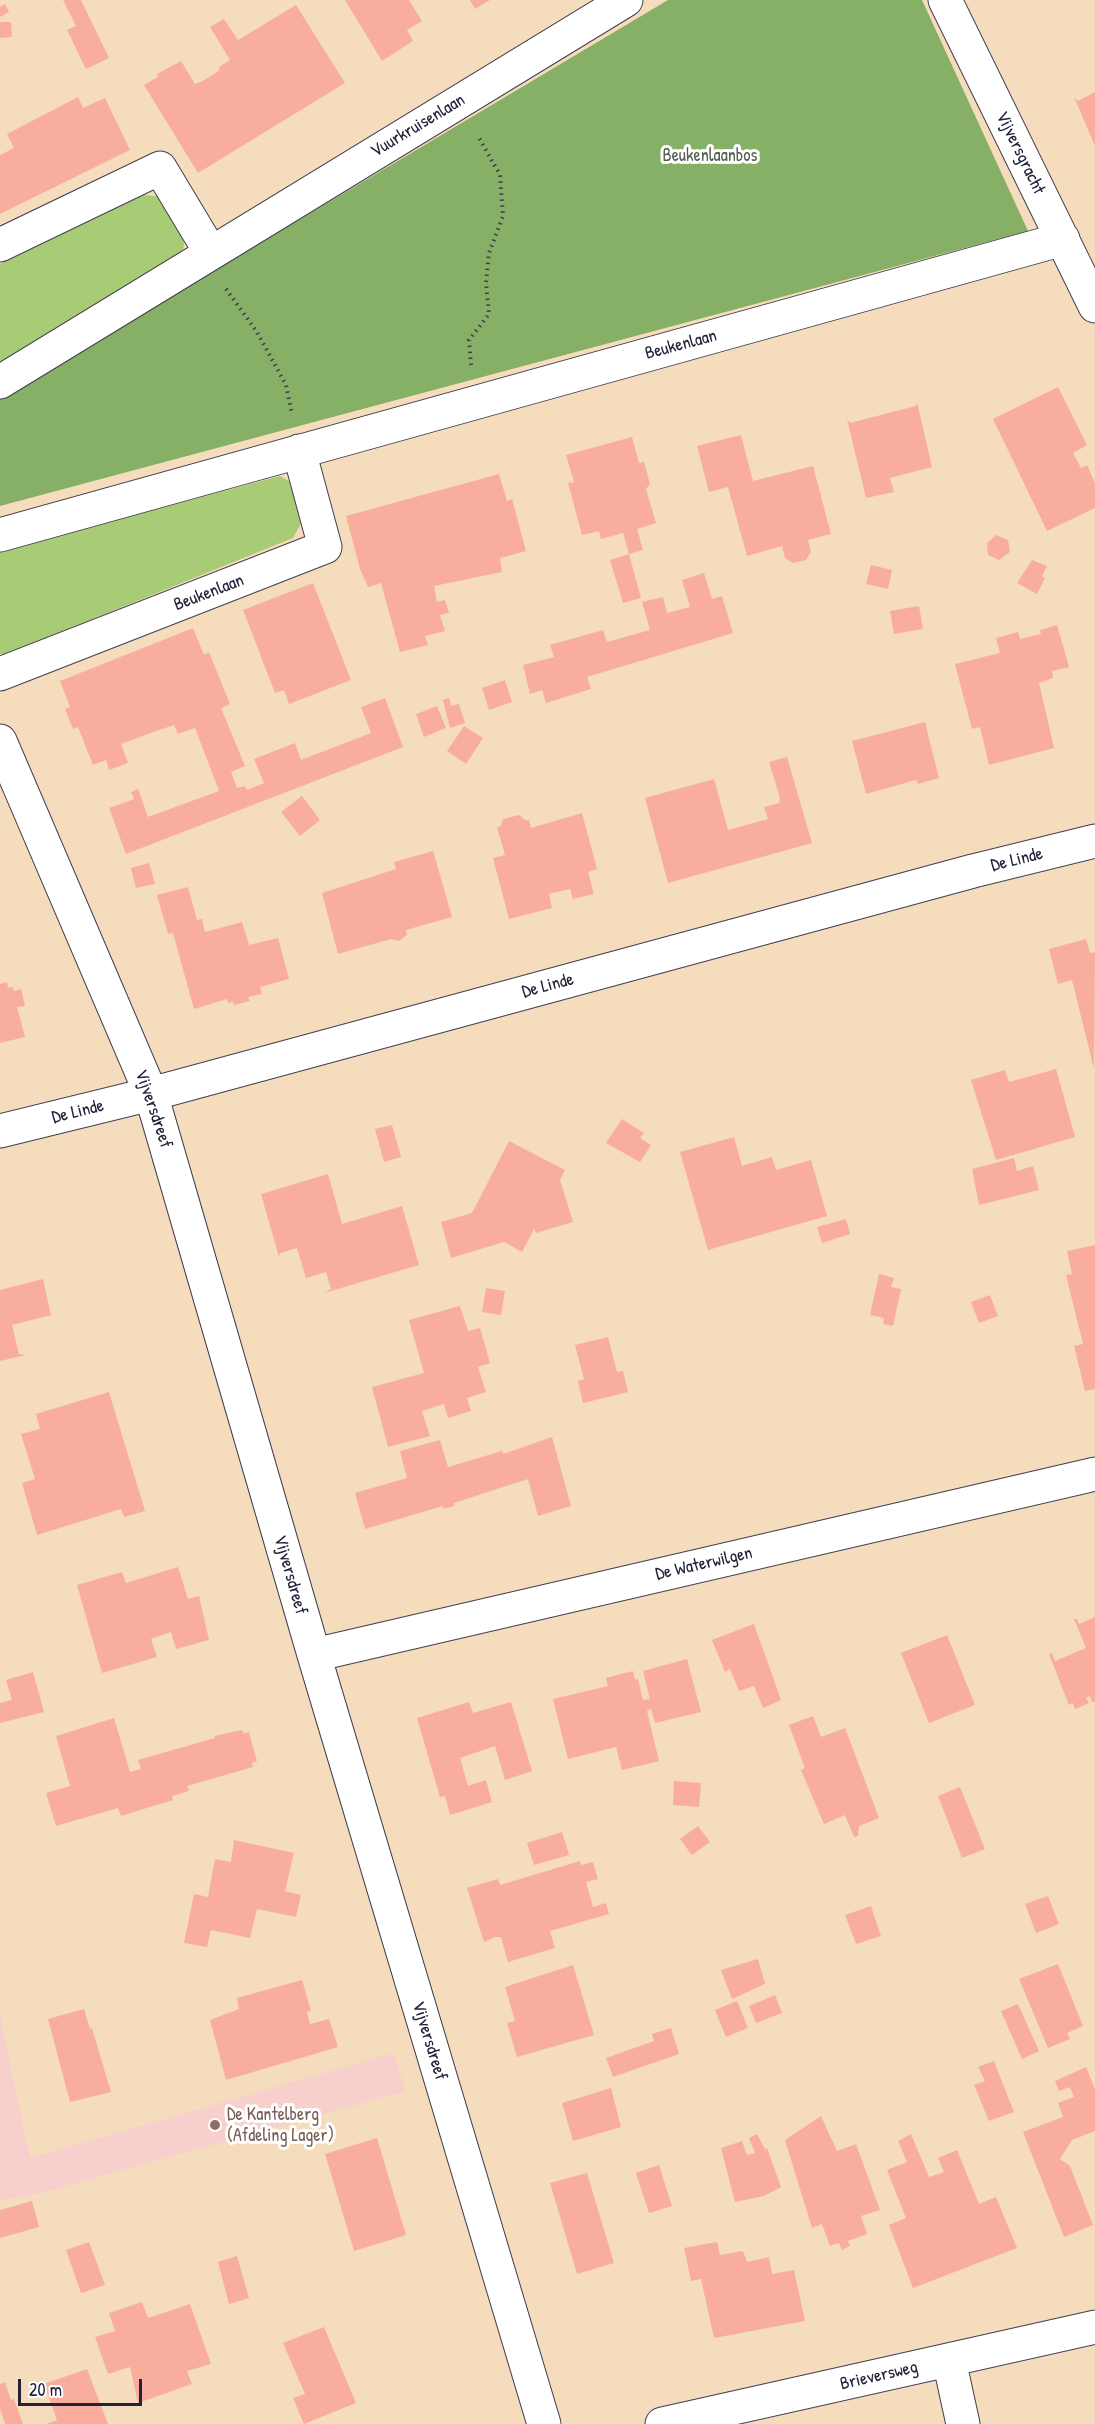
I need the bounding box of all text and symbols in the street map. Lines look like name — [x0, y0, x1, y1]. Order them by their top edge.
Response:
street label: Vuurkruisenlaan — [367, 89, 469, 163]
street label: Vijversgracht — [991, 108, 1049, 198]
park label: Beukenlaanbos — [663, 145, 757, 167]
street label: Beukenlaan — [643, 325, 719, 365]
street label: Beukenlaan — [171, 570, 247, 616]
street label: De Linde — [989, 843, 1045, 877]
street label: De Linde — [520, 969, 576, 1003]
street label: Vijversdreef — [130, 1067, 176, 1151]
street label: De Linde — [50, 1095, 106, 1129]
street label: Vijversdreef — [268, 1533, 312, 1617]
street label: De Waterwilgen — [653, 1542, 755, 1586]
street label: Vijversdreef — [407, 1999, 451, 2083]
place label: De Kantelberg (Afdeling Lager) — [227, 2104, 334, 2146]
marker: De Kantelberg (Afdeling Lager) — [208, 2118, 222, 2132]
street label: Brieversweg — [838, 2357, 920, 2395]
scale bar — [21, 2367, 146, 2405]
text: 20 m — [29, 2377, 62, 2402]

